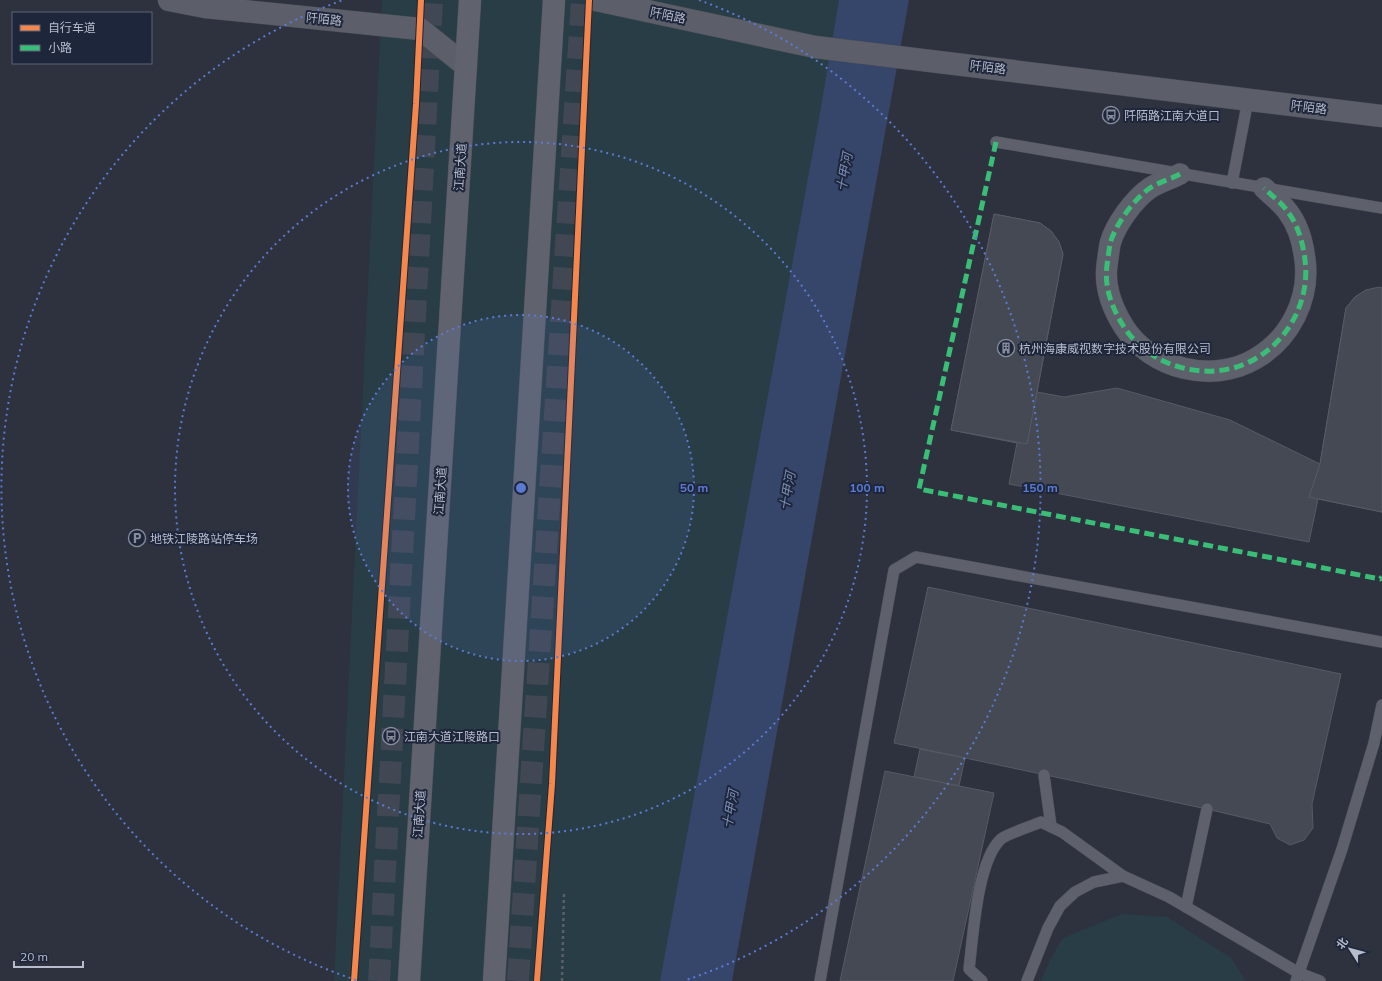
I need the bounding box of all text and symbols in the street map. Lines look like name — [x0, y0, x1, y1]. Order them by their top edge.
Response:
street label: 阡陌路 — [649, 4, 687, 26]
street label: 阡陌路 — [305, 10, 343, 28]
legend — [12, 12, 152, 64]
text: 自行车道 — [48, 20, 96, 35]
text: 小路 — [48, 40, 72, 55]
street label: 阡陌路 — [969, 57, 1007, 77]
street label: 阡陌路 — [1290, 97, 1328, 117]
bus stop icon: 阡陌路江南大道口 — [1101, 105, 1121, 125]
place label: 阡陌路江南大道口 — [1124, 108, 1220, 123]
street label: 江南大道 — [451, 143, 469, 191]
water label: 十甲河 — [833, 148, 856, 193]
building icon: 杭州海康威视数字技术股份有限公司 — [996, 338, 1016, 358]
place label: 杭州海康威视数字技术股份有限公司 — [1019, 341, 1211, 356]
street label: 江南大道 — [431, 467, 449, 515]
water label: 十甲河 — [776, 467, 799, 512]
text: 50 m — [680, 480, 708, 495]
text: 100 m — [849, 480, 885, 495]
text: 150 m — [1022, 480, 1058, 495]
centre of rings — [514, 481, 528, 495]
parking icon: 地铁江陵路站停车场 — [127, 528, 147, 548]
place label: 地铁江陵路站停车场 — [150, 531, 258, 546]
bus stop icon: 江南大道江陵路口 — [381, 726, 401, 746]
place label: 江南大道江陵路口 — [404, 729, 500, 744]
water label: 十甲河 — [719, 785, 742, 830]
street label: 江南大道 — [410, 790, 428, 838]
north arrow — [1330, 929, 1370, 969]
text: 北 — [1333, 935, 1351, 952]
scale bar — [14, 943, 83, 969]
text: 20 m — [20, 949, 48, 964]

